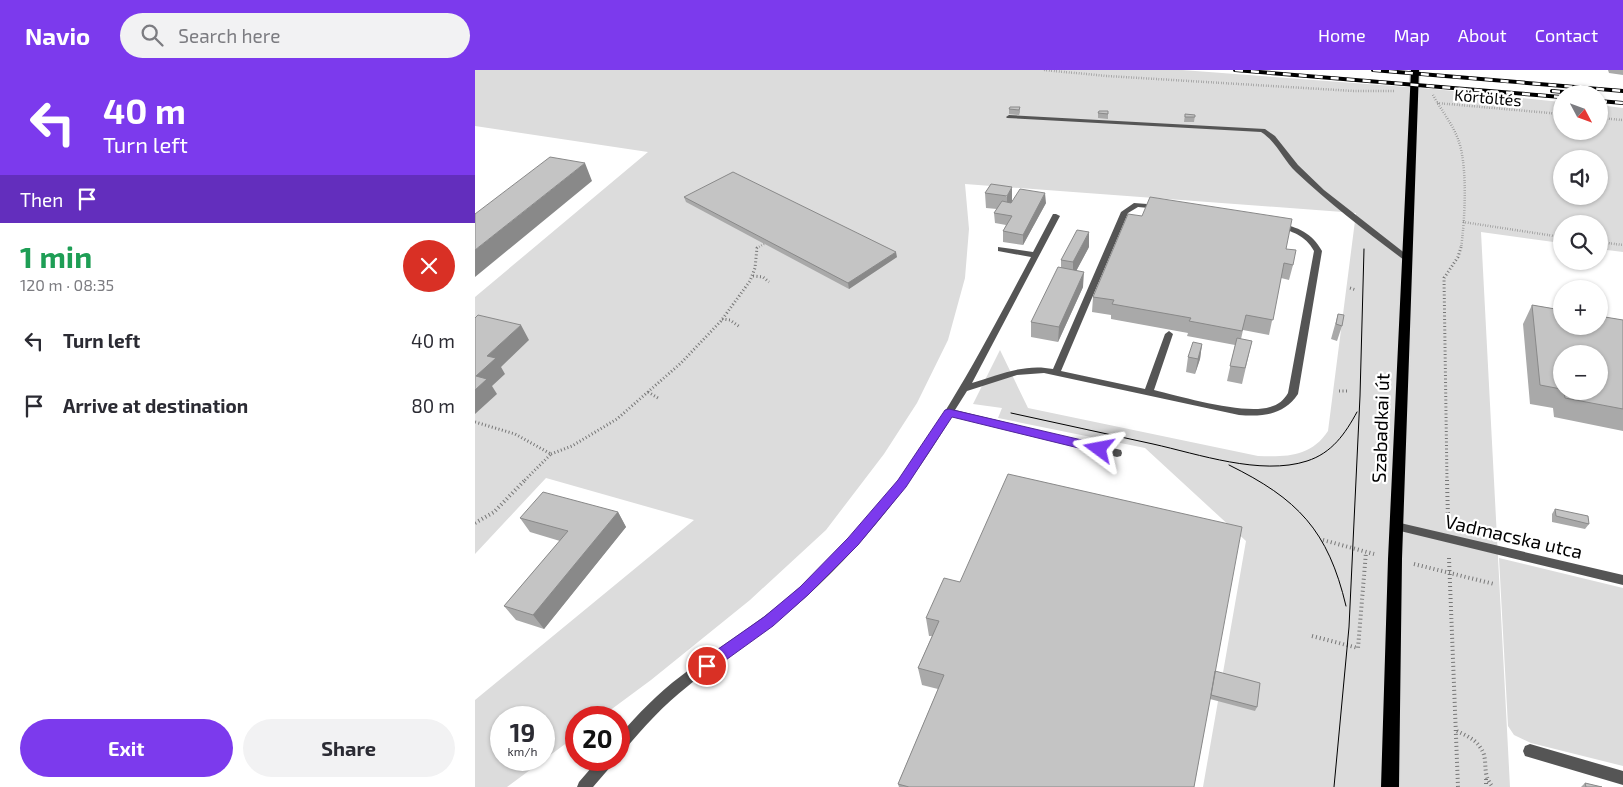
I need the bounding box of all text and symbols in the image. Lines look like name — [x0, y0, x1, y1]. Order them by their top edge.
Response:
search box — [120, 13, 470, 58]
text: Navio — [25, 21, 90, 50]
icon: search — [138, 21, 166, 49]
text: Search here — [178, 24, 280, 47]
text: Home — [1318, 24, 1366, 46]
text: Map — [1394, 24, 1430, 46]
text: About — [1458, 24, 1507, 46]
text: Contact — [1535, 24, 1598, 46]
street label: Körtöltés — [1454, 85, 1522, 109]
north arrow — [1553, 85, 1607, 140]
map controls — [1553, 85, 1608, 400]
text: 40 m — [103, 89, 186, 131]
icon: left — [20, 90, 85, 155]
text: Turn left — [103, 131, 188, 157]
button: sound — [1553, 150, 1608, 205]
icon: arrive — [73, 185, 101, 213]
text: Then — [20, 188, 63, 211]
button: search — [1553, 215, 1608, 270]
text: 1 min — [20, 238, 92, 274]
button: close — [403, 240, 455, 292]
text: 120 m · 08:35 — [20, 275, 114, 294]
button: + — [1553, 280, 1608, 335]
icon: left — [20, 327, 48, 355]
text: Turn left — [63, 329, 140, 352]
text: 40 m — [411, 329, 455, 352]
button: − — [1553, 345, 1608, 400]
street label: Szabadkai út — [1367, 373, 1393, 483]
icon: arrive — [20, 392, 48, 420]
text: Arrive at destination — [63, 394, 248, 417]
text: 80 m — [411, 394, 455, 417]
position arrow — [1072, 422, 1124, 474]
street label: Vadmacska utca — [1443, 509, 1585, 563]
pin — [686, 645, 728, 687]
icon: arrive — [693, 652, 721, 680]
speed limit sign: 20 — [565, 706, 630, 771]
text: 19 — [510, 717, 535, 747]
button: Exit — [20, 719, 233, 777]
button: Share — [243, 719, 455, 777]
text: km/h — [508, 744, 537, 758]

